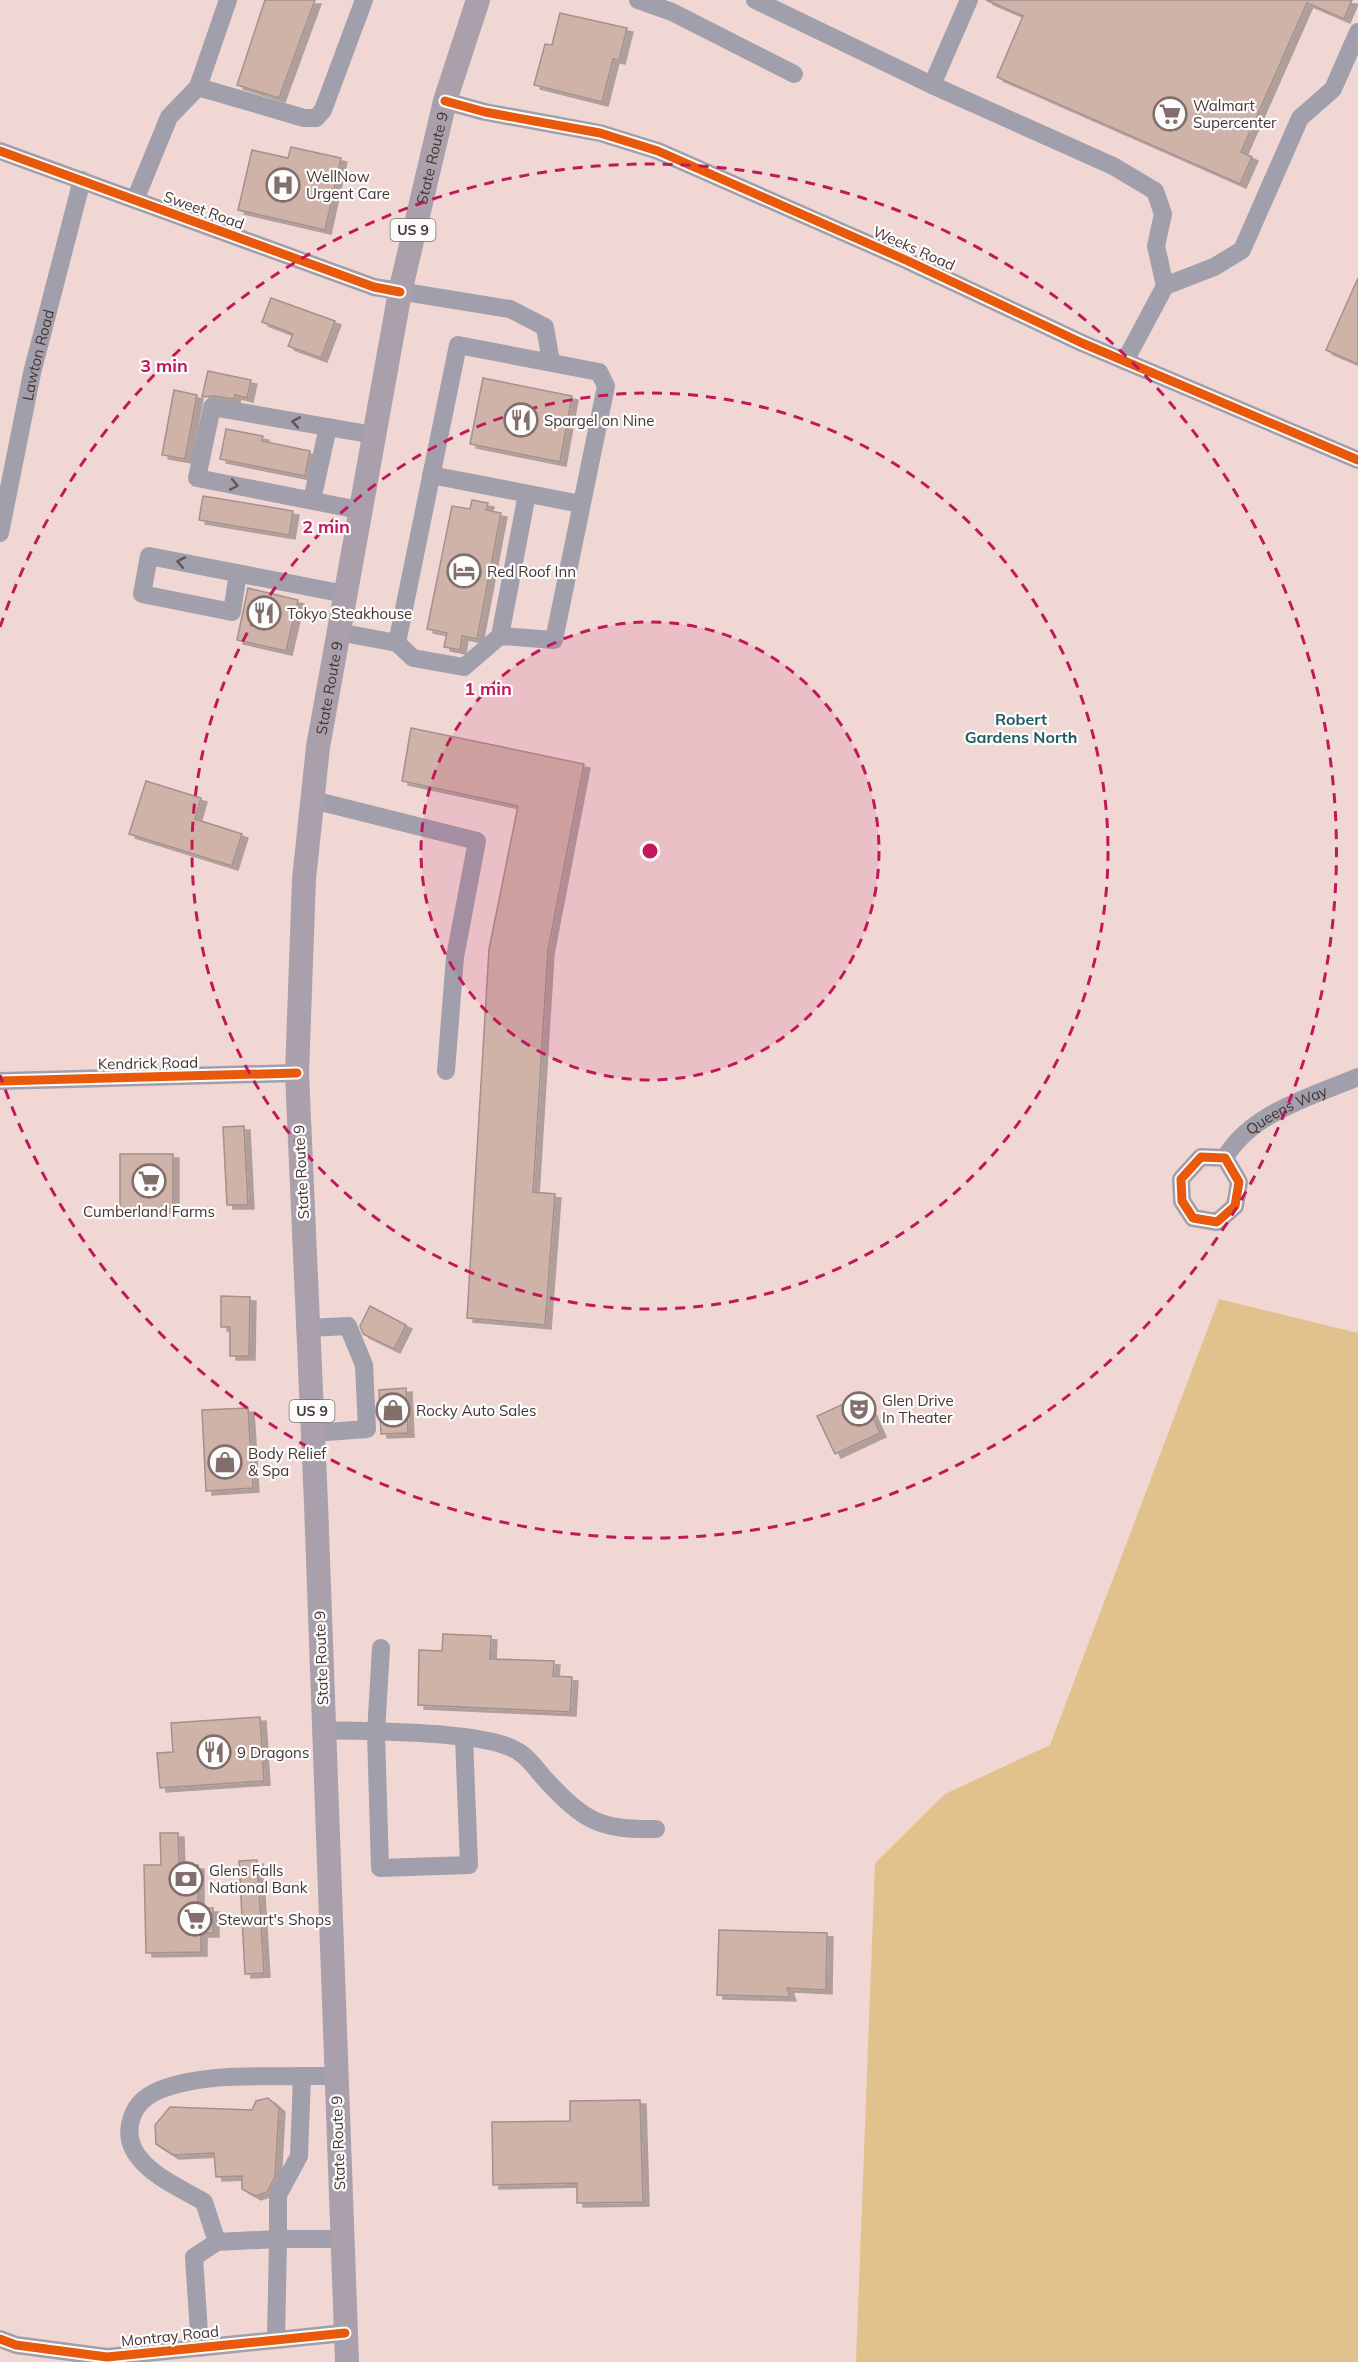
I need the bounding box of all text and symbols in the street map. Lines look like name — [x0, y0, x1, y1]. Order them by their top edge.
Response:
supermarket icon: Walmart Supercenter — [1152, 96, 1188, 132]
place label: Walmart Supercenter — [1193, 96, 1277, 132]
street label: State Route 9 — [412, 110, 452, 206]
hospital icon: WellNow Urgent Care — [265, 167, 301, 203]
place label: WellNow Urgent Care — [306, 167, 390, 203]
street label: Sweet Road — [161, 187, 247, 233]
road number: US 9 — [390, 219, 436, 241]
street label: Weeks Road — [870, 221, 958, 275]
street label: Lawton Road — [17, 307, 58, 402]
text: 3 min — [140, 354, 188, 377]
restaurant icon: Spargel on Nine — [503, 402, 539, 438]
place label: Spargel on Nine — [544, 411, 654, 430]
one-way arrow — [291, 416, 301, 428]
one-way arrow — [229, 478, 239, 491]
text: 2 min — [302, 515, 350, 538]
hotel icon: Red Roof Inn — [446, 553, 482, 589]
one-way arrow — [176, 556, 186, 569]
place label: Red Roof Inn — [487, 562, 576, 581]
restaurant icon: Tokyo Steakhouse — [246, 595, 282, 631]
place label: Tokyo Steakhouse — [287, 604, 412, 623]
street label: State Route 9 — [311, 640, 346, 736]
text: 1 min — [464, 677, 512, 700]
district label: Robert Gardens North — [965, 709, 1077, 747]
centre of rings — [640, 841, 660, 861]
street label: Kendrick Road — [98, 1053, 198, 1073]
street label: Queens Way — [1242, 1081, 1330, 1138]
street label: State Route 9 — [289, 1124, 313, 1220]
supermarket icon: Cumberland Farms — [131, 1163, 167, 1199]
place label: Cumberland Farms — [83, 1202, 215, 1221]
theatre icon: Glen Drive In Theater — [841, 1391, 877, 1427]
place label: Glen Drive In Theater — [882, 1391, 954, 1427]
shop icon: Rocky Auto Sales — [375, 1392, 411, 1428]
road number: US 9 — [290, 1400, 334, 1422]
place label: Rocky Auto Sales — [416, 1401, 536, 1420]
shop icon: Body Relief & Spa — [207, 1444, 243, 1480]
place label: Body Relief & Spa — [248, 1444, 327, 1480]
street label: State Route 9 — [310, 1610, 332, 1706]
restaurant icon: 9 Dragons — [196, 1734, 232, 1770]
place label: 9 Dragons — [237, 1743, 309, 1762]
bank icon: Glens Falls National Bank — [168, 1861, 204, 1897]
place label: Glens Falls National Bank — [209, 1861, 308, 1897]
supermarket icon: Stewart's Shops — [177, 1901, 213, 1937]
place label: Stewart's Shops — [218, 1910, 331, 1929]
street label: State Route 9 — [327, 2095, 349, 2191]
street label: Montray Road — [120, 2321, 220, 2351]

